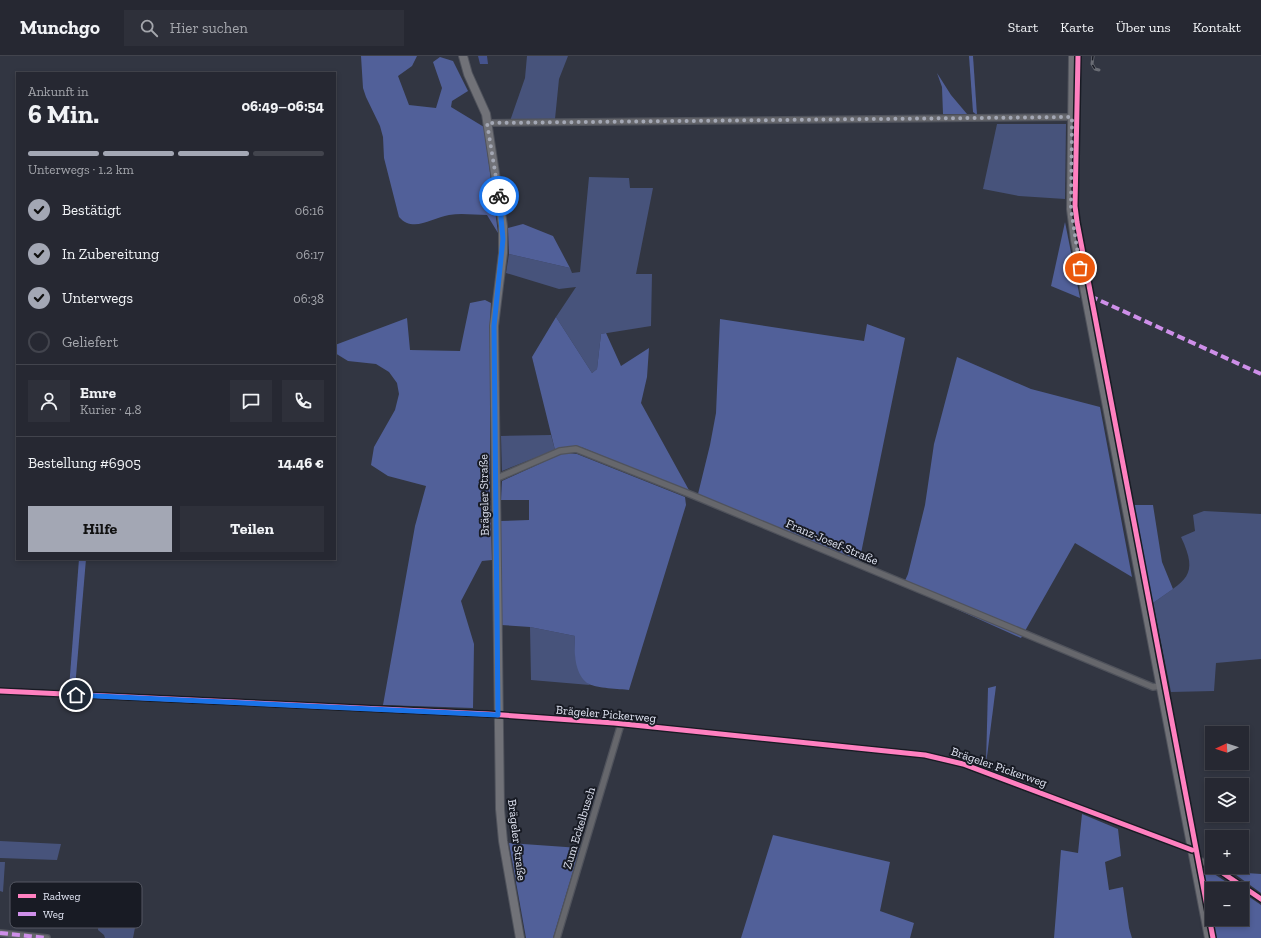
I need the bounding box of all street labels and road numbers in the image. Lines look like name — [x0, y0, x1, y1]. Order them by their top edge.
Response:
street label: Brägeler Straße — [476, 454, 492, 536]
street label: Franz-Josef-Straße — [784, 516, 881, 568]
street label: Brägeler Pickerweg — [555, 703, 657, 725]
street label: Brägeler Pickerweg — [949, 744, 1049, 790]
street label: Zum Eckelbusch — [560, 785, 598, 871]
street label: Brägeler Straße — [505, 799, 529, 882]

